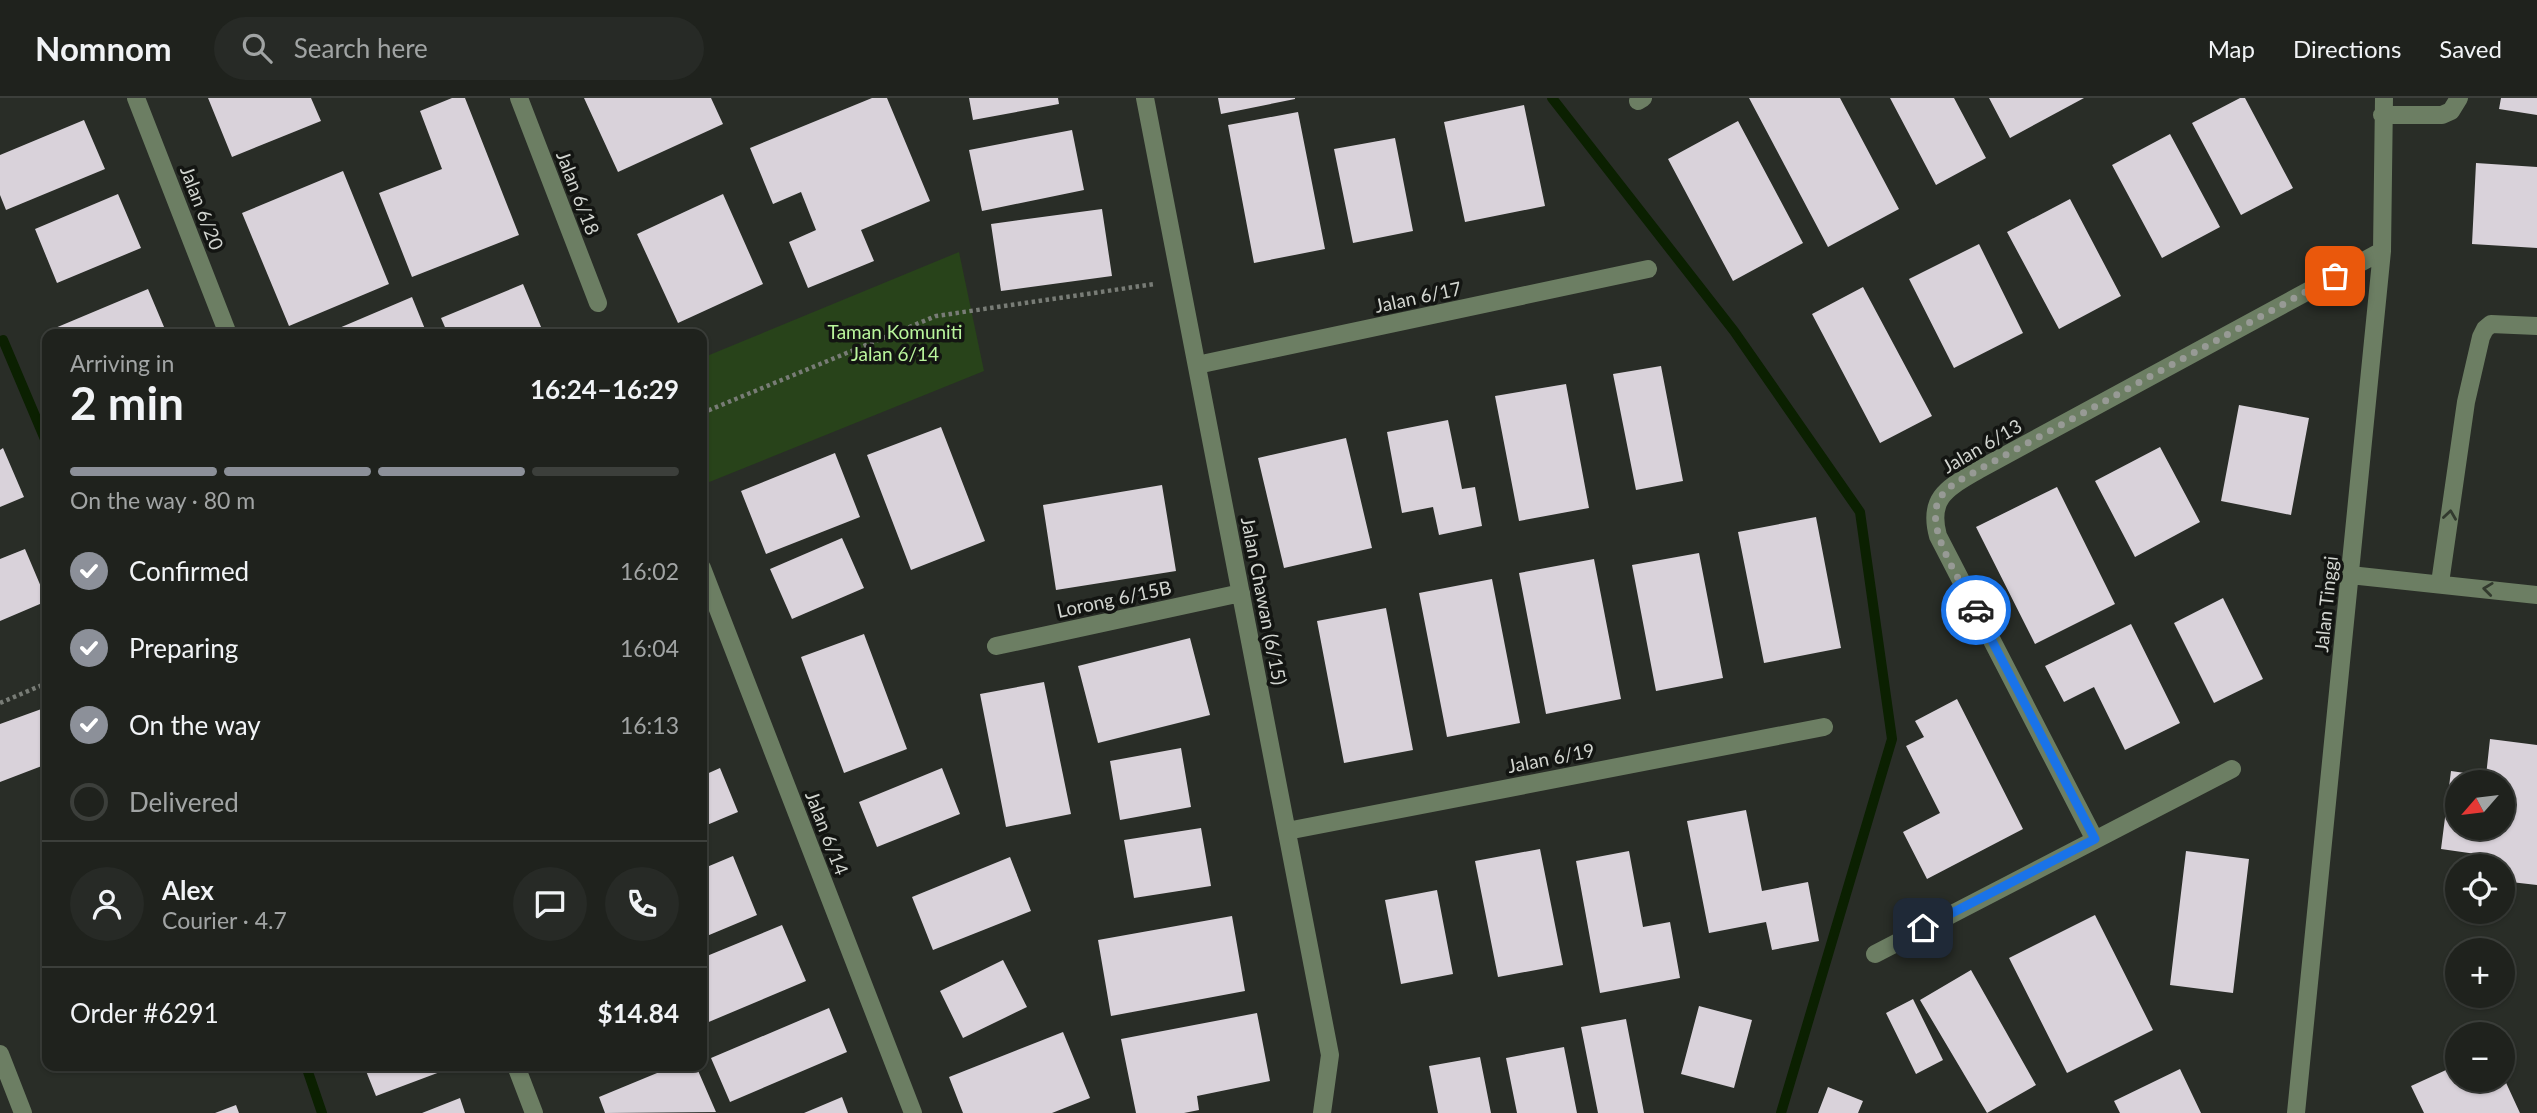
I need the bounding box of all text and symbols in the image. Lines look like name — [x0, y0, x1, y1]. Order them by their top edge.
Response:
search box — [214, 17, 704, 80]
text: Nomnom — [35, 28, 172, 68]
icon: search — [238, 29, 276, 67]
text: Search here — [294, 32, 428, 64]
text: Map — [2208, 34, 2255, 63]
text: Directions — [2293, 34, 2401, 63]
text: Saved — [2439, 34, 2502, 63]
street label: Jalan 6/18 — [552, 148, 605, 238]
street label: Jalan 6/20 — [176, 163, 229, 253]
pin — [2305, 246, 2365, 306]
icon: bag — [2316, 257, 2354, 295]
street label: Jalan 6/17 — [1372, 276, 1463, 317]
park label: Taman Komuniti Jalan 6/14 — [828, 320, 962, 365]
text: Arriving in — [70, 349, 174, 377]
text: 16:24–16:29 — [530, 373, 679, 405]
text: 2 min — [70, 375, 184, 430]
street label: Jalan 6/13 — [1938, 414, 2026, 478]
text: On the way · 80 m — [70, 486, 255, 514]
one-way arrow — [2442, 509, 2457, 521]
street label: Jalan Chawan (6/15) — [1237, 515, 1292, 687]
icon: check — [70, 552, 108, 590]
text: Confirmed — [129, 555, 249, 587]
street label: Jalan Tinggi — [2309, 555, 2342, 653]
text: 16:02 — [620, 557, 679, 585]
street label: Lorong 6/15B — [1055, 575, 1173, 622]
courier — [1941, 575, 2011, 645]
one-way arrow — [2483, 582, 2494, 597]
icon: car — [1957, 591, 1995, 629]
icon: check — [70, 629, 108, 667]
text: Preparing — [129, 632, 238, 664]
text: 16:04 — [620, 634, 679, 662]
icon: check — [70, 706, 108, 744]
text: On the way — [129, 709, 261, 741]
text: 16:13 — [620, 711, 679, 739]
street label: Jalan 6/19 — [1505, 738, 1596, 777]
north arrow — [2445, 770, 2515, 840]
map controls — [2445, 770, 2515, 1092]
text: Delivered — [129, 786, 239, 818]
street label: Jalan 6/14 — [801, 788, 854, 878]
button: locate — [2445, 854, 2515, 924]
button: person — [70, 867, 144, 941]
button: chat — [513, 867, 587, 941]
button: phone — [605, 867, 679, 941]
text: Alex — [162, 874, 214, 906]
pin — [1893, 898, 1953, 958]
text: Courier · 4.7 — [162, 906, 287, 934]
icon: home — [1904, 909, 1942, 947]
button: + — [2445, 938, 2515, 1008]
text: Order #6291 — [70, 997, 219, 1029]
text: $14.84 — [597, 997, 679, 1029]
button: − — [2445, 1022, 2515, 1092]

